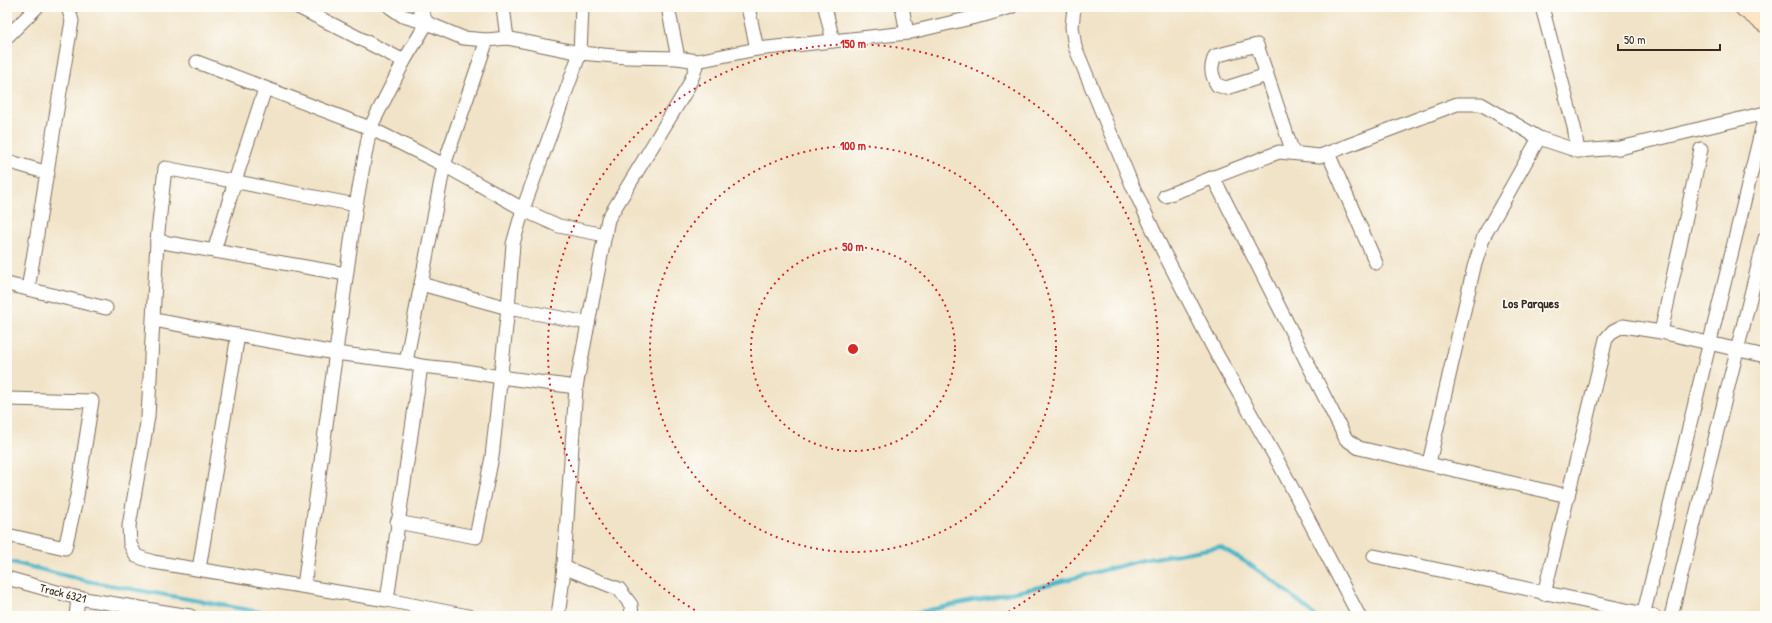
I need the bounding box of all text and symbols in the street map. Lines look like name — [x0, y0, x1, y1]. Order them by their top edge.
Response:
scale bar — [1618, 26, 1720, 52]
text: 50 m — [1624, 31, 1645, 48]
text: 150 m — [840, 35, 866, 52]
text: 100 m — [840, 137, 866, 154]
text: 50 m — [842, 238, 864, 255]
district label: Los Parques — [1503, 294, 1559, 313]
centre of rings — [846, 342, 860, 356]
street label: Track 6321 — [38, 579, 88, 607]

